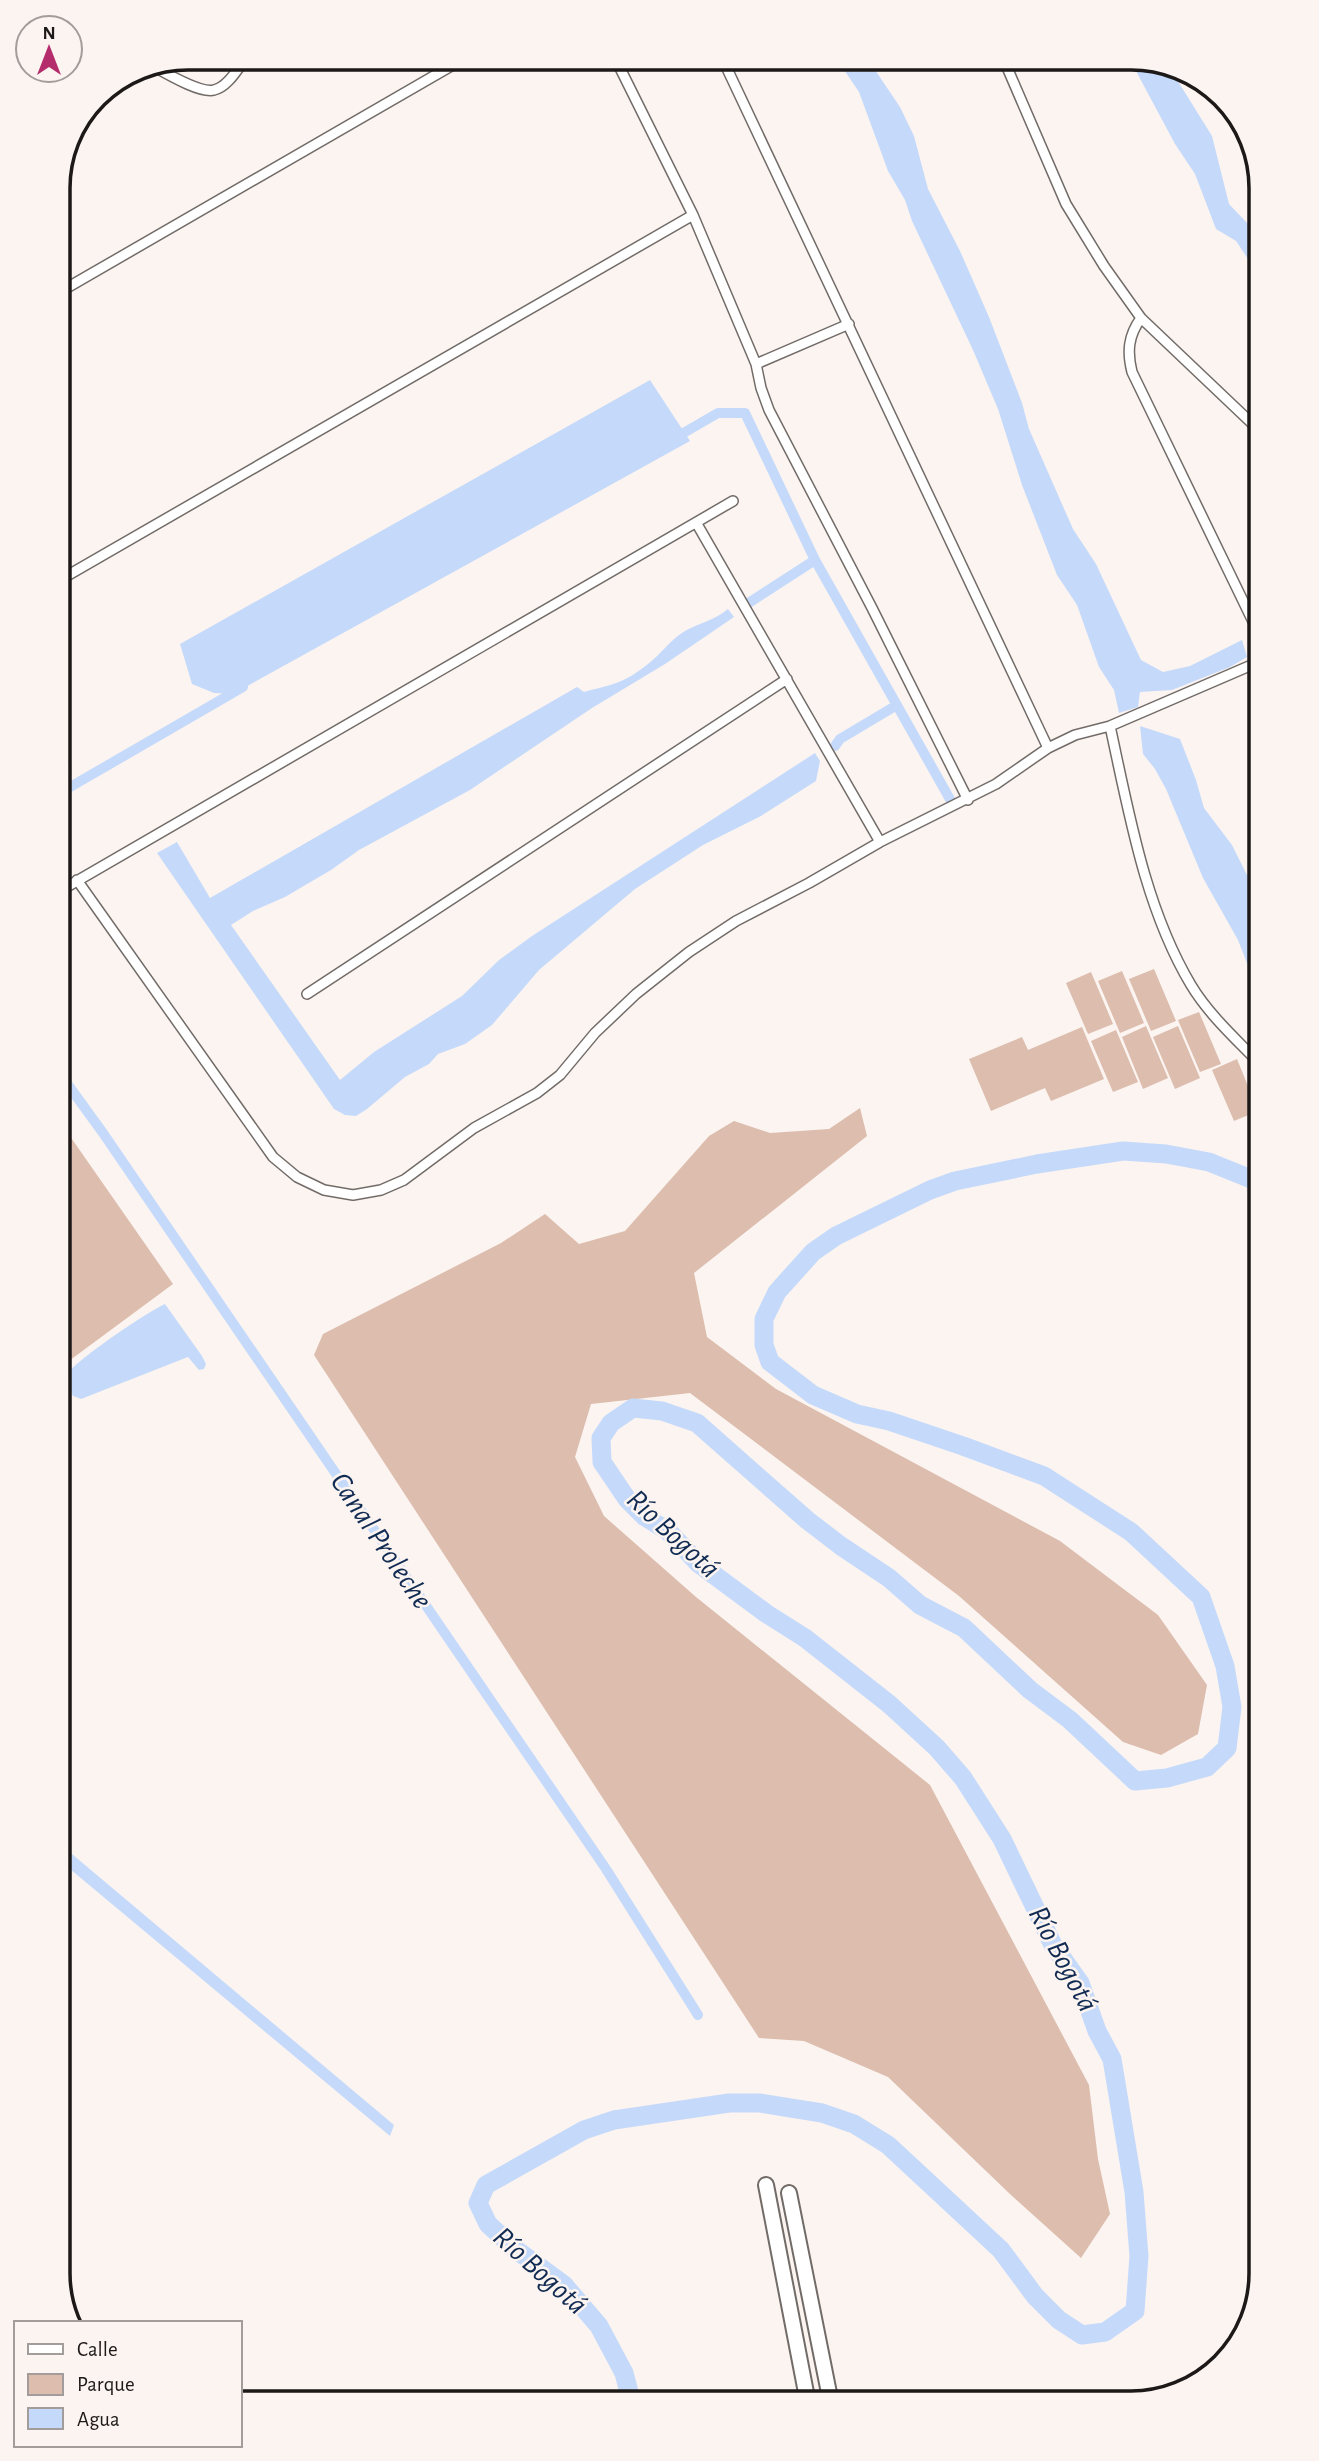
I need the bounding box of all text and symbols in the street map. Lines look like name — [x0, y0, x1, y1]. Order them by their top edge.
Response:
north arrow — [14, 14, 84, 84]
text: N — [42, 24, 56, 43]
water label: Canal Proleche — [325, 1467, 437, 1615]
water label: Río Bogotá — [621, 1484, 725, 1584]
water label: Río Bogotá — [1023, 1901, 1103, 2017]
water label: Río Bogotá — [487, 2221, 593, 2321]
legend — [14, 2321, 242, 2447]
text: Calle — [77, 2339, 118, 2360]
text: Parque — [77, 2374, 135, 2395]
text: Agua — [77, 2409, 120, 2430]

